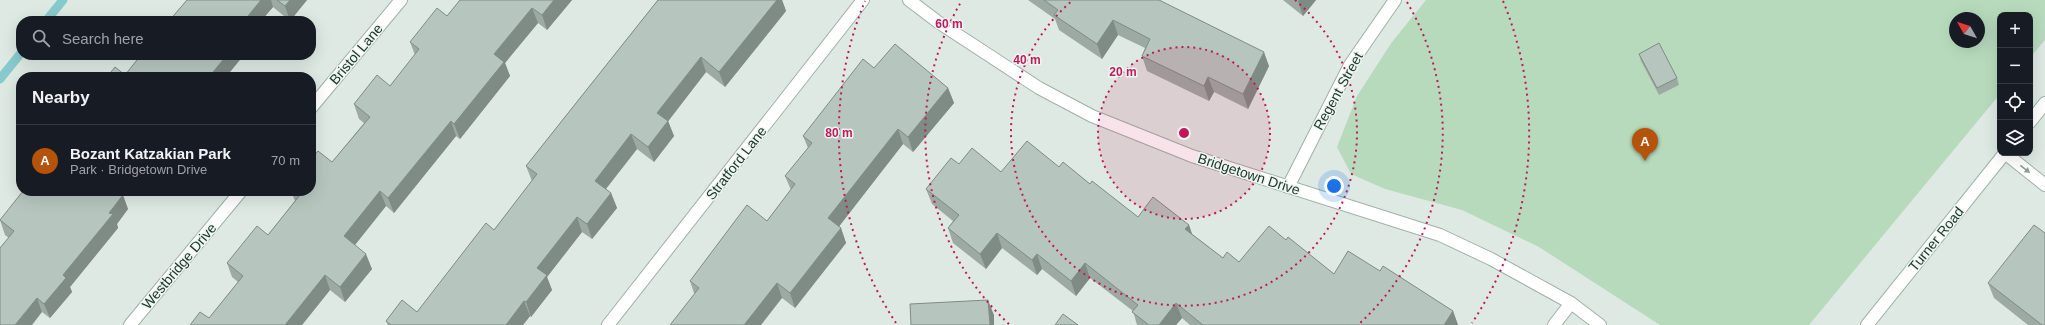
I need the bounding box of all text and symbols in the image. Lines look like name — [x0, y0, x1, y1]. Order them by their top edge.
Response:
north arrow — [1949, 12, 1985, 48]
map controls — [1997, 12, 2033, 156]
button: + — [1997, 12, 2033, 48]
search box — [16, 16, 316, 60]
text: 60 m — [935, 17, 963, 31]
street label: Bristol Lane — [326, 20, 386, 87]
icon: search — [30, 27, 52, 49]
text: Search here — [62, 30, 144, 47]
button: − — [1997, 48, 2033, 84]
street label: Regent Street — [1310, 49, 1366, 133]
text: 40 m — [1013, 53, 1041, 67]
text: 20 m — [1109, 65, 1137, 79]
button: locate — [1997, 84, 2033, 120]
text: Nearby — [32, 88, 90, 107]
button: layers — [1997, 120, 2033, 156]
street label: Stratford Lane — [702, 123, 770, 203]
text: 80 m — [825, 126, 853, 140]
centre of rings — [1177, 126, 1191, 140]
pin: A — [1632, 128, 1658, 161]
text: Bozant Katzakian Park — [70, 145, 231, 162]
street label: Bridgetown Drive — [1196, 150, 1302, 198]
text: A — [40, 153, 50, 168]
text: 70 m — [271, 153, 300, 168]
text: Park · Bridgetown Drive — [70, 162, 207, 177]
one-way arrow — [2019, 165, 2030, 174]
your location — [1324, 176, 1344, 196]
street label: Turner Road — [1905, 204, 1967, 274]
street label: Westbridge Drive — [138, 220, 220, 312]

